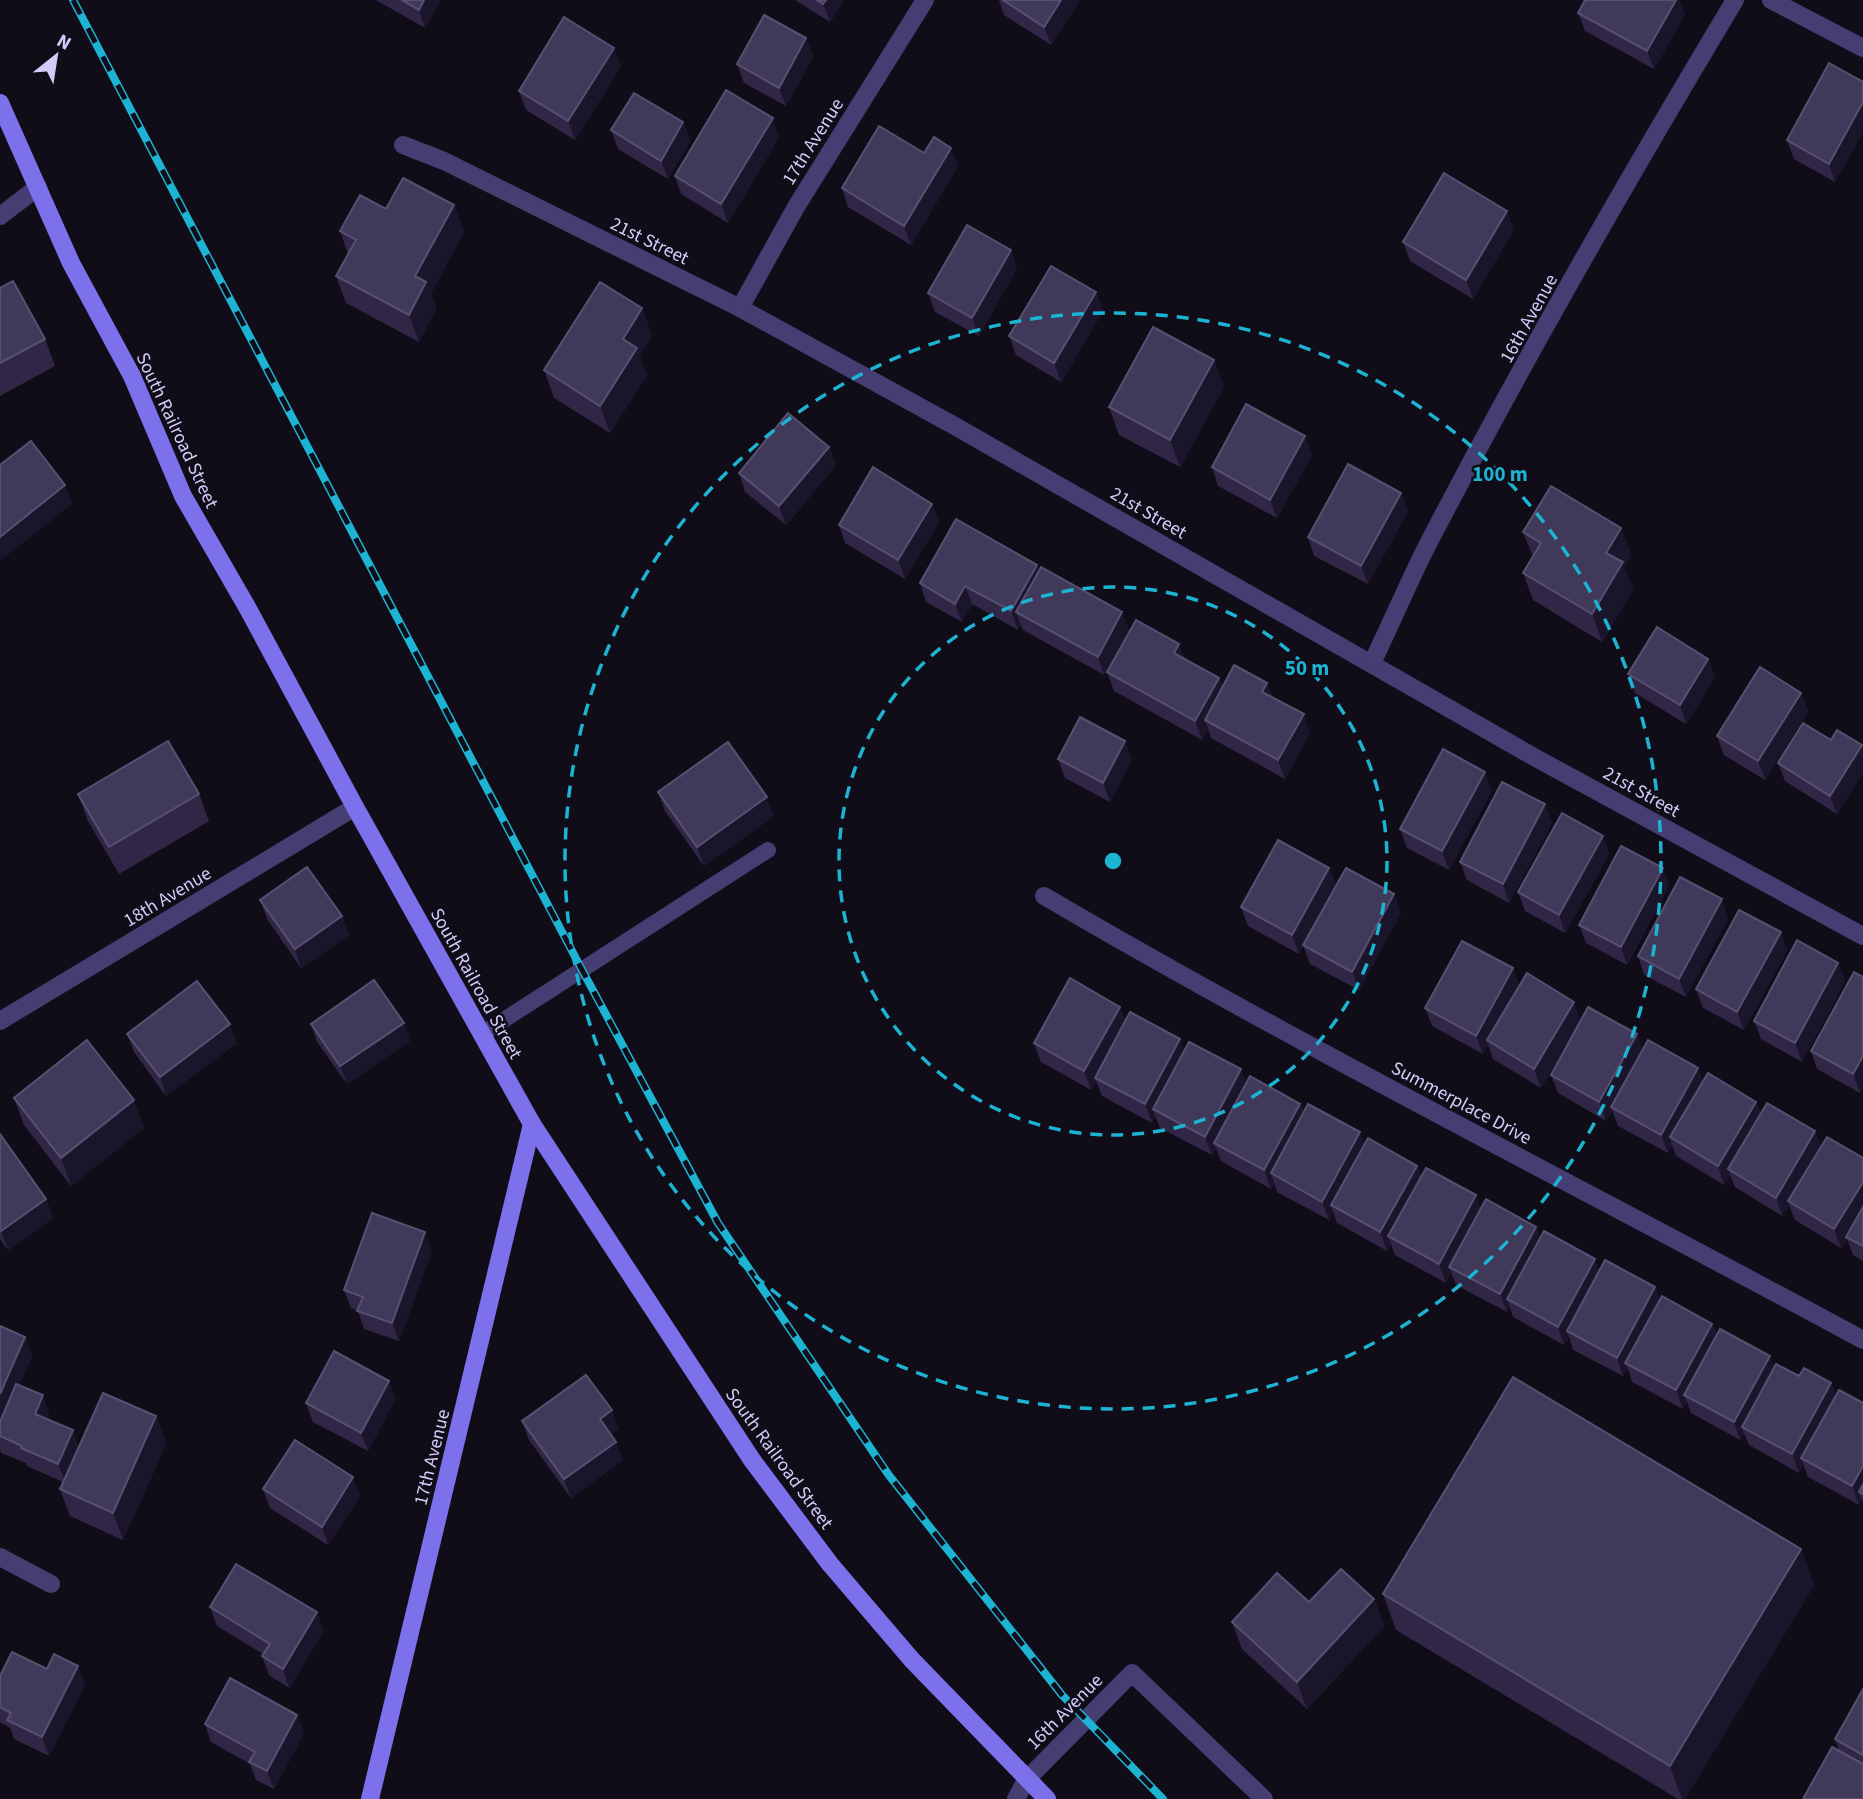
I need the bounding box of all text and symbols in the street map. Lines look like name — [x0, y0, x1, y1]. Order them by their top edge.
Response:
north arrow — [21, 21, 91, 91]
text: N — [52, 28, 76, 57]
street label: 17th Avenue — [776, 93, 851, 191]
street label: 21st Street — [606, 211, 694, 272]
street label: 16th Avenue — [1494, 269, 1565, 368]
street label: South Railroad Street — [129, 348, 225, 514]
text: 100 m — [1472, 459, 1528, 489]
street label: 21st Street — [1105, 481, 1192, 546]
text: 50 m — [1285, 653, 1329, 683]
street label: 21st Street — [1598, 760, 1685, 825]
centre of rings — [1101, 849, 1125, 873]
street label: 18th Avenue — [119, 860, 217, 934]
street label: South Railroad Street — [423, 903, 529, 1065]
street label: Summerplace Drive — [1386, 1055, 1536, 1152]
street label: South Railroad Street — [718, 1383, 840, 1536]
street label: 17th Avenue — [408, 1407, 457, 1508]
street label: 16th Avenue — [1021, 1668, 1109, 1756]

